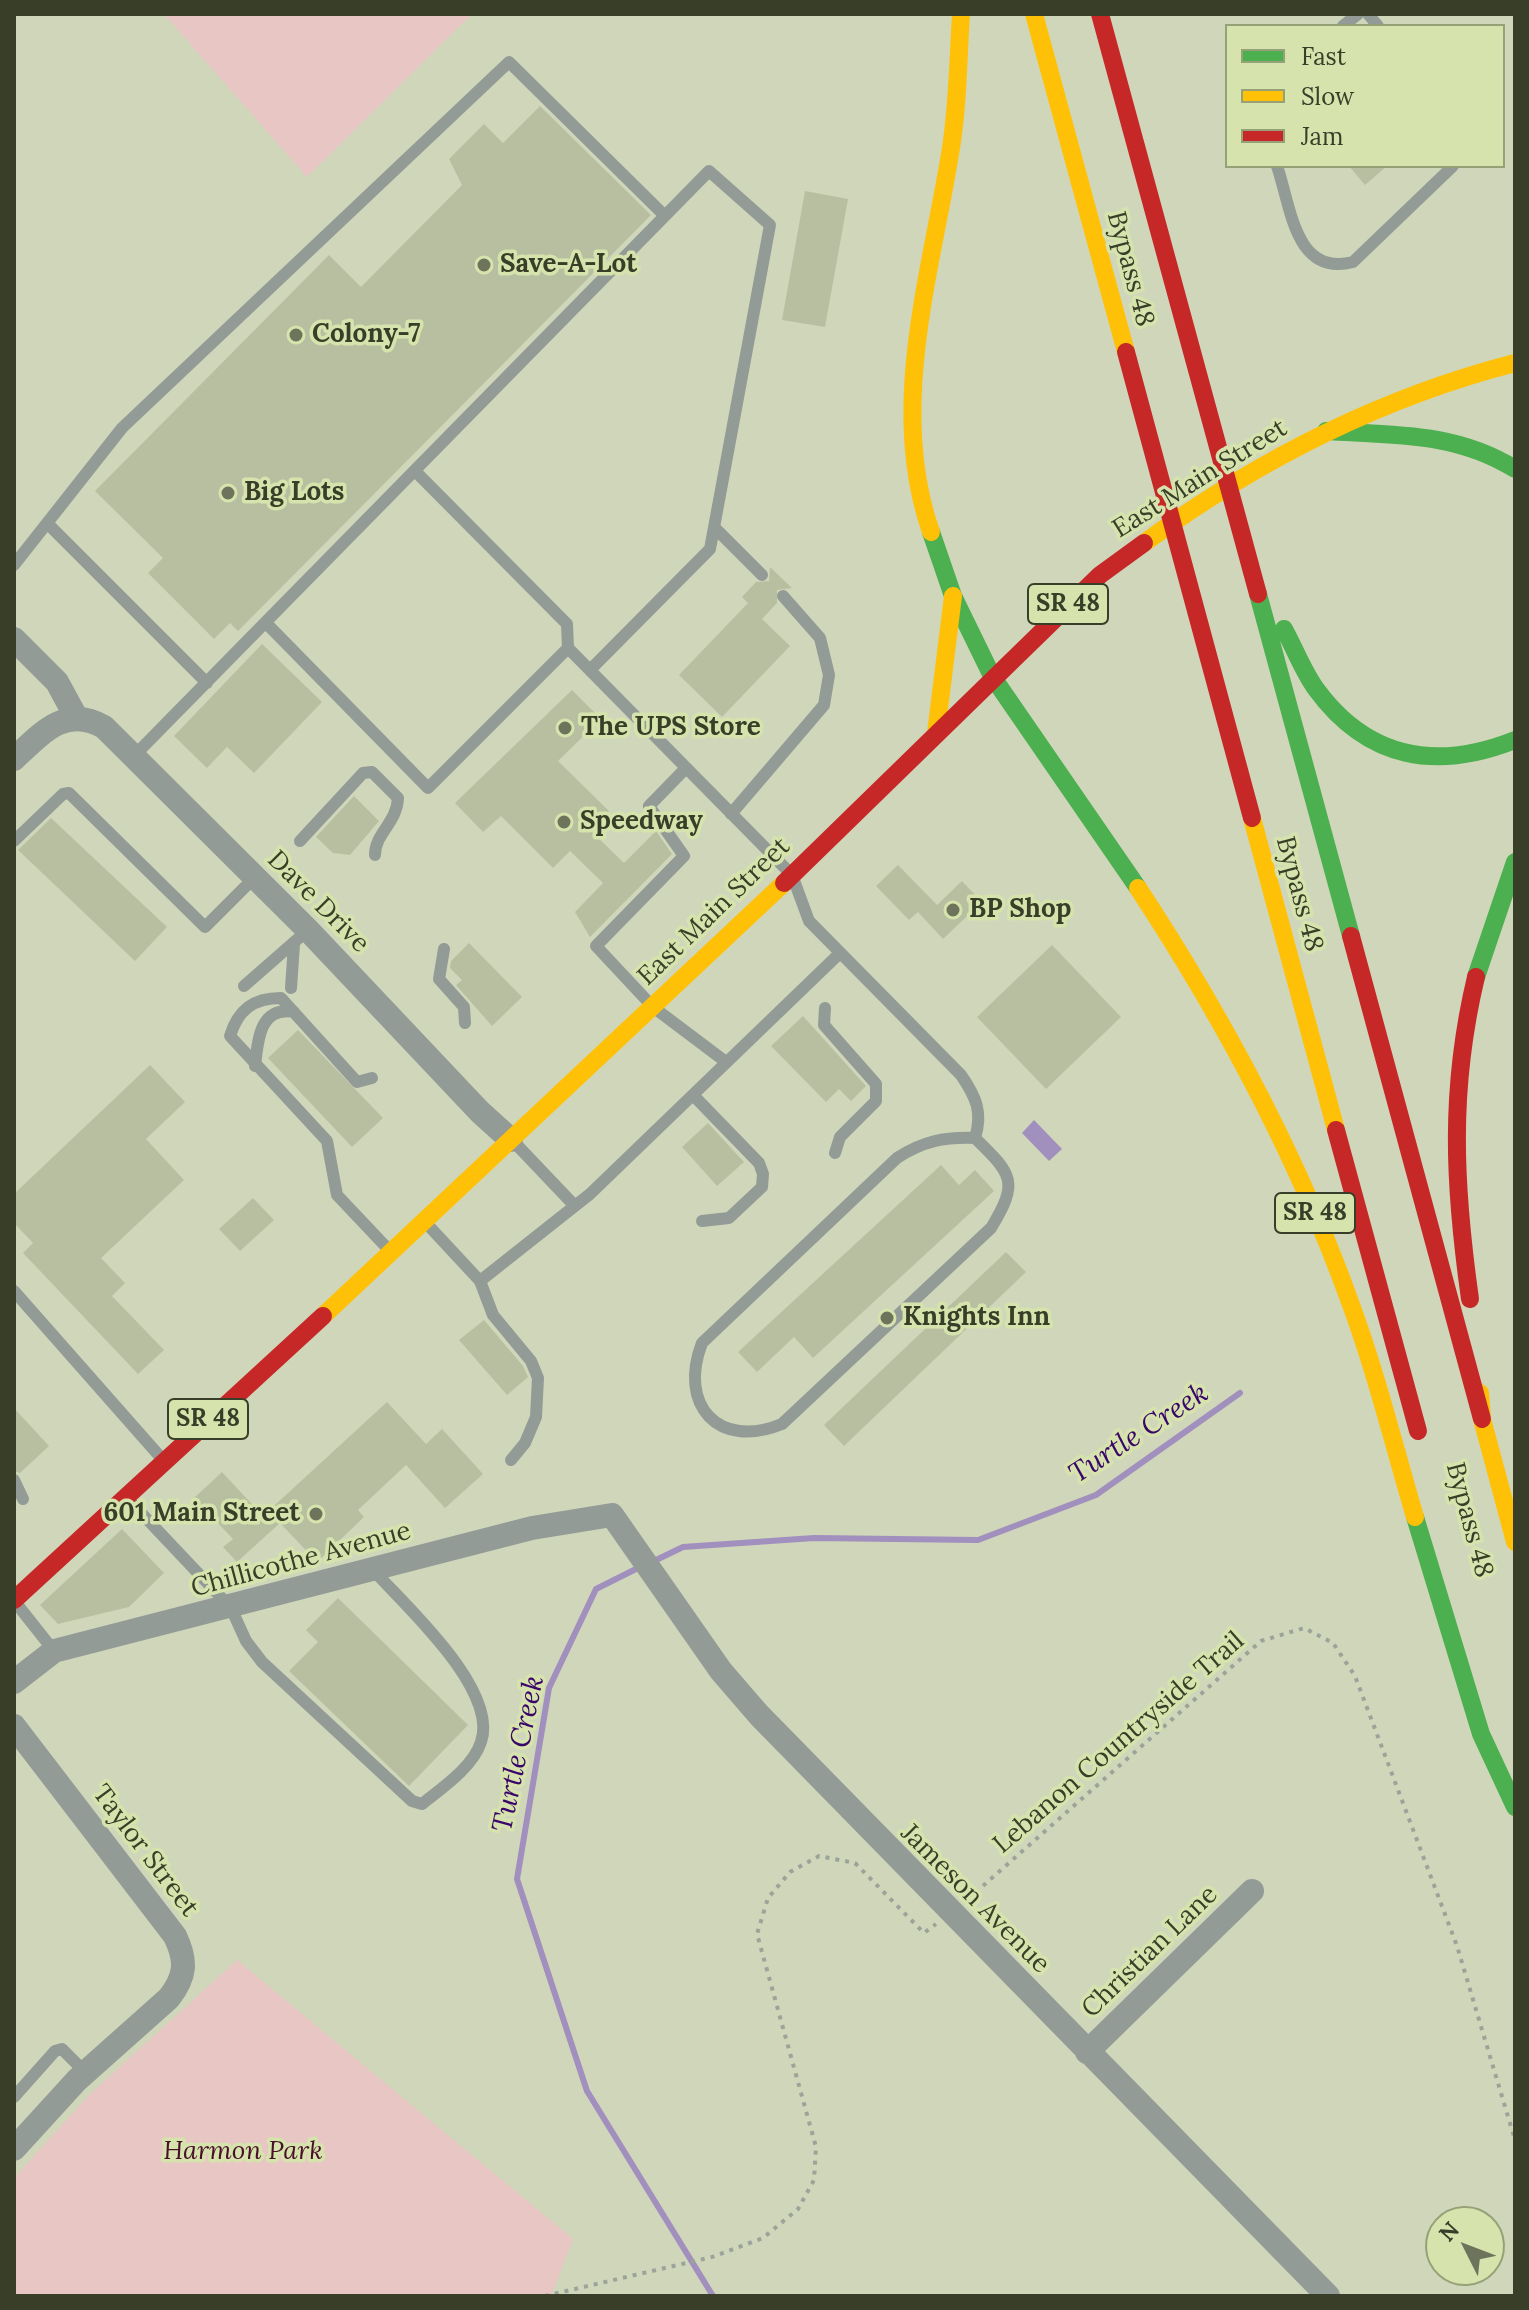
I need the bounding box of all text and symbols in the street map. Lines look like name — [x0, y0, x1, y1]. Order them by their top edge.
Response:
legend — [1225, 24, 1505, 168]
text: Fast — [1301, 41, 1346, 72]
text: Slow — [1301, 81, 1354, 112]
text: Jam — [1301, 121, 1343, 152]
street label: Bypass 48 — [1100, 208, 1160, 330]
place label: Save-A-Lot — [500, 249, 637, 281]
marker: Save-A-Lot — [475, 256, 493, 274]
place label: Colony-7 — [312, 319, 420, 351]
marker: Colony-7 — [287, 326, 305, 344]
street label: East Main Street — [1107, 413, 1293, 545]
place label: Big Lots — [244, 477, 344, 509]
marker: Big Lots — [219, 484, 237, 502]
road number: SR 48 — [1028, 584, 1108, 624]
place label: The UPS Store — [581, 712, 761, 744]
marker: The UPS Store — [556, 719, 574, 737]
place label: Speedway — [580, 806, 703, 838]
marker: Speedway — [555, 813, 573, 831]
street label: East Main Street — [631, 832, 797, 992]
street label: Bypass 48 — [1269, 833, 1329, 955]
street label: Dave Drive — [261, 845, 375, 959]
place label: BP Shop — [969, 894, 1071, 926]
marker: BP Shop — [944, 901, 962, 919]
road number: SR 48 — [1275, 1193, 1355, 1233]
place label: Knights Inn — [903, 1302, 1050, 1334]
marker: Knights Inn — [878, 1309, 896, 1327]
water label: Turtle Creek — [1063, 1377, 1215, 1491]
road number: SR 48 — [168, 1399, 248, 1439]
street label: Bypass 48 — [1439, 1459, 1499, 1581]
place label: 601 Main Street — [103, 1498, 300, 1530]
marker: 601 Main Street — [307, 1505, 325, 1523]
street label: Chillicothe Avenue — [188, 1516, 414, 1604]
street label: Lebanon Countryside Trail — [987, 1626, 1251, 1860]
water label: Turtle Creek — [486, 1673, 552, 1835]
street label: Taylor Street — [85, 1779, 205, 1923]
street label: Jameson Avenue — [894, 1818, 1056, 1980]
street label: Christian Lane — [1076, 1879, 1224, 2025]
park label: Harmon Park — [163, 2136, 323, 2168]
north arrow — [1425, 2206, 1505, 2286]
text: N — [1433, 2216, 1465, 2247]

